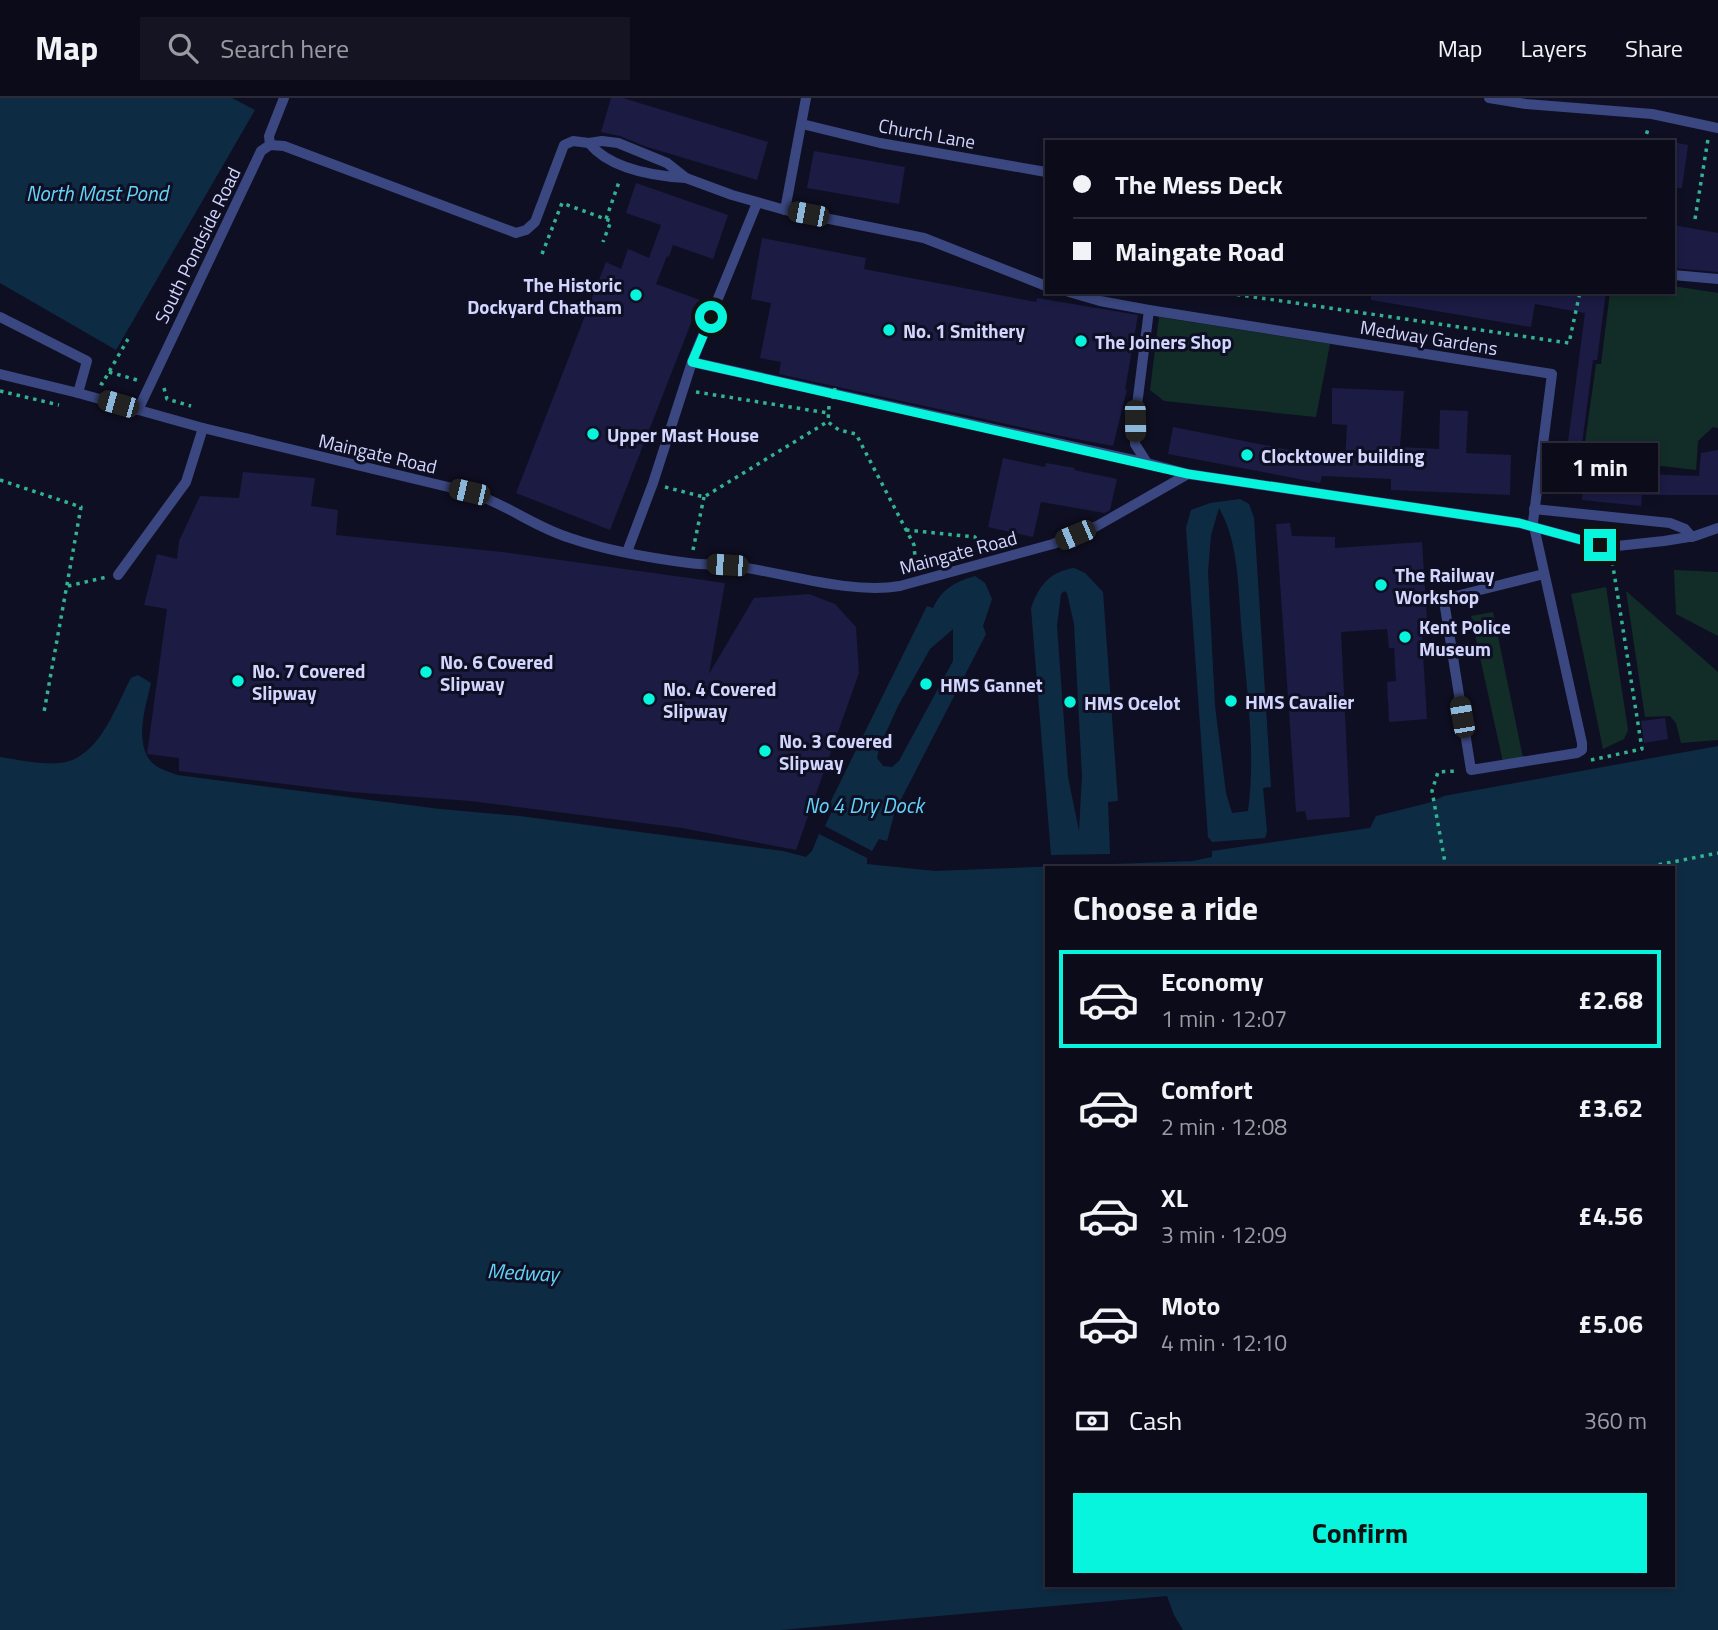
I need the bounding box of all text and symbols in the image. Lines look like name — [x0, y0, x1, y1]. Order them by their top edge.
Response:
search box — [140, 17, 630, 80]
text: Map — [35, 23, 98, 73]
icon: search — [164, 29, 202, 67]
text: Search here — [220, 29, 349, 68]
text: Map — [1438, 30, 1483, 66]
text: Layers — [1521, 30, 1587, 66]
text: Share — [1625, 30, 1683, 66]
street label: Church Lane — [876, 110, 978, 156]
street label: South Pondside Road — [147, 162, 247, 328]
text: The Mess Deck — [1115, 165, 1283, 204]
water label: North Mast Pond — [26, 177, 170, 209]
car — [786, 200, 831, 228]
text: Maingate Road — [1115, 232, 1285, 271]
place label: The Historic Dockyard Chatham — [467, 270, 622, 321]
marker: The Historic Dockyard Chatham — [628, 287, 644, 303]
route start — [695, 301, 727, 333]
street label: Medway Gardens — [1358, 312, 1500, 362]
place label: No. 1 Smithery — [903, 316, 1025, 345]
marker: No. 1 Smithery — [881, 322, 897, 338]
place label: The Joiners Shop — [1095, 327, 1232, 356]
marker: The Joiners Shop — [1073, 333, 1089, 349]
car — [95, 388, 142, 420]
car — [1125, 400, 1146, 442]
place label: Upper Mast House — [607, 420, 759, 449]
street label: Maingate Road — [316, 425, 440, 481]
marker: Upper Mast House — [585, 426, 601, 442]
place label: Clocktower building — [1261, 441, 1424, 470]
callout: 1 min — [1542, 444, 1658, 492]
marker: Clocktower building — [1239, 447, 1255, 463]
text: 1 min — [1572, 450, 1628, 485]
car — [447, 477, 492, 507]
car — [1052, 517, 1099, 553]
street label: Maingate Road — [896, 522, 1020, 582]
route end — [1584, 529, 1616, 561]
car — [706, 553, 749, 577]
place label: The Railway Workshop — [1395, 560, 1495, 611]
marker: The Railway Workshop — [1373, 577, 1389, 593]
place label: Kent Police Museum — [1419, 612, 1511, 663]
marker: Kent Police Museum — [1397, 629, 1413, 645]
place label: No. 6 Covered Slipway — [440, 647, 553, 698]
place label: No. 7 Covered Slipway — [252, 656, 365, 707]
marker: No. 6 Covered Slipway — [418, 664, 434, 680]
place label: HMS Gannet — [940, 670, 1043, 699]
marker: No. 7 Covered Slipway — [230, 673, 246, 689]
place label: No. 4 Covered Slipway — [663, 674, 776, 725]
marker: HMS Gannet — [918, 676, 934, 692]
place label: HMS Cavalier — [1245, 687, 1354, 716]
place label: HMS Ocelot — [1084, 688, 1180, 717]
marker: No. 4 Covered Slipway — [641, 691, 657, 707]
marker: HMS Cavalier — [1223, 693, 1239, 709]
marker: HMS Ocelot — [1062, 694, 1078, 710]
car — [1449, 694, 1476, 740]
place label: No. 3 Covered Slipway — [779, 726, 892, 777]
marker: No. 3 Covered Slipway — [757, 743, 773, 759]
water label: No 4 Dry Dock — [804, 789, 926, 821]
text: Choose a ride — [1073, 884, 1258, 932]
text: Economy — [1161, 962, 1263, 1001]
icon: car — [1077, 968, 1140, 1031]
text: £2.68 — [1578, 980, 1643, 1019]
text: 1 min · 12:07 — [1161, 1001, 1287, 1036]
text: Comfort — [1161, 1070, 1253, 1109]
icon: car — [1077, 1076, 1140, 1139]
text: £3.62 — [1578, 1088, 1643, 1127]
text: 2 min · 12:08 — [1161, 1109, 1287, 1144]
text: XL — [1161, 1178, 1188, 1217]
icon: car — [1077, 1184, 1140, 1247]
text: £4.56 — [1578, 1196, 1643, 1235]
text: 3 min · 12:09 — [1161, 1217, 1287, 1252]
water label: Medway — [486, 1254, 562, 1290]
text: Moto — [1161, 1286, 1220, 1325]
icon: car — [1077, 1292, 1140, 1355]
text: £5.06 — [1578, 1304, 1643, 1343]
text: 4 min · 12:10 — [1161, 1325, 1287, 1360]
text: Cash — [1129, 1401, 1182, 1440]
icon: cash — [1073, 1402, 1111, 1440]
text: 360 m — [1584, 1403, 1647, 1438]
button: Confirm — [1073, 1493, 1647, 1573]

